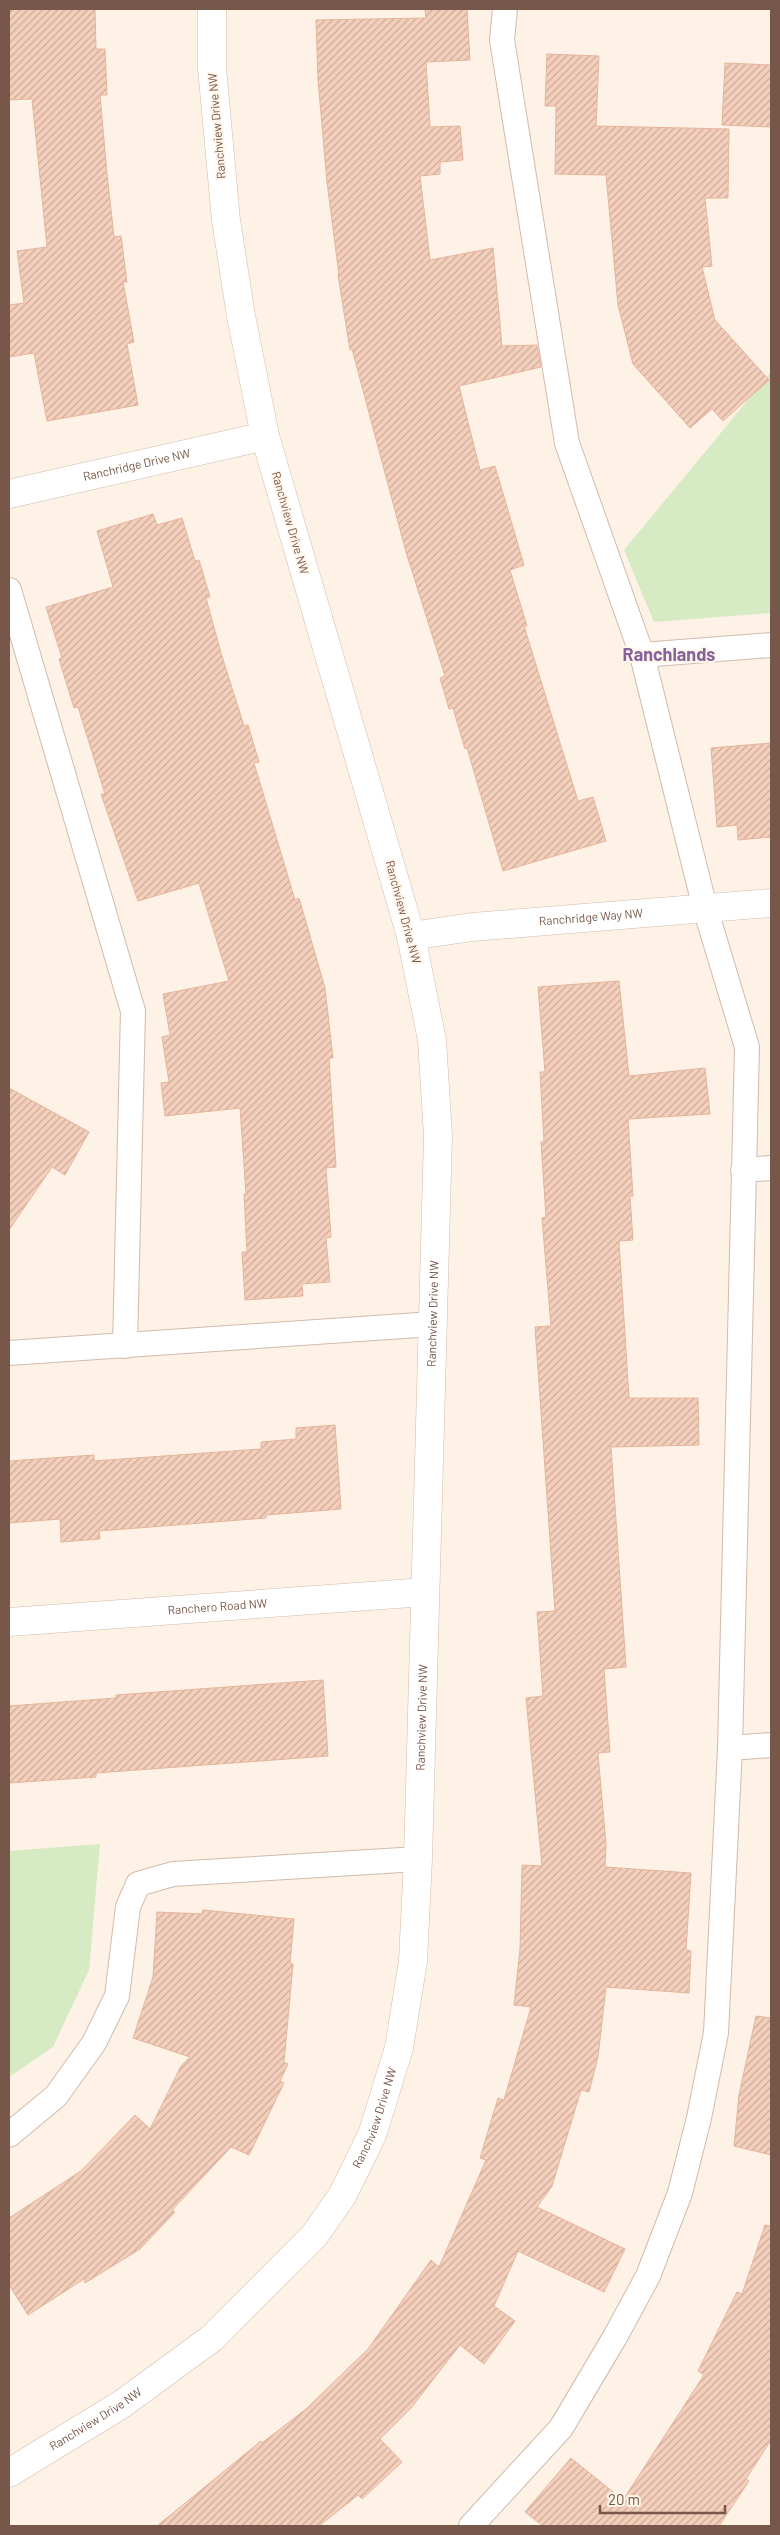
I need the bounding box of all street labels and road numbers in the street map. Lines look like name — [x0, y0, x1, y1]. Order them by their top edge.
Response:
street label: Ranchview Drive NW — [204, 72, 228, 180]
street label: Ranchridge Drive NW — [82, 445, 192, 483]
street label: Ranchview Drive NW — [270, 470, 312, 576]
street label: Ranchview Drive NW — [383, 859, 425, 965]
street label: Ranchridge Way NW — [538, 905, 644, 928]
street label: Ranchview Drive NW — [424, 1260, 441, 1367]
street label: Ranchero Road NW — [167, 1595, 268, 1617]
street label: Ranchview Drive NW — [412, 1664, 429, 1771]
street label: Ranchview Drive NW — [349, 2065, 399, 2170]
street label: Ranchview Drive NW — [46, 2384, 144, 2453]

